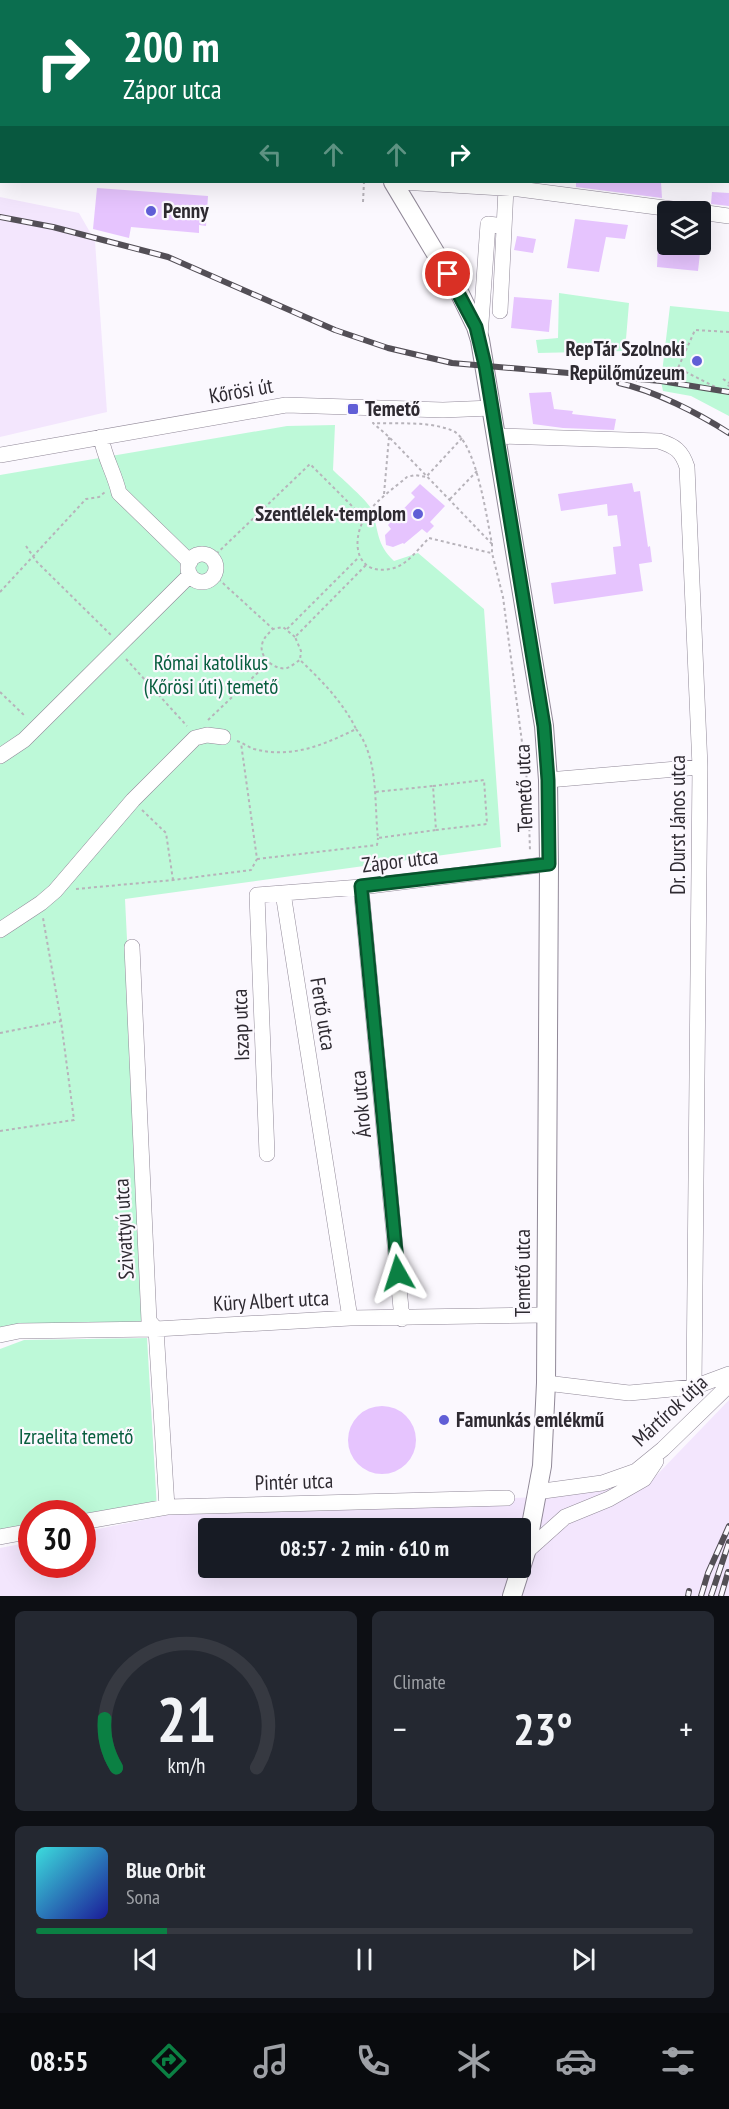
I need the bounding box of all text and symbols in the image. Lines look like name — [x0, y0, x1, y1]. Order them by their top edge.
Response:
text: 200 m — [123, 19, 220, 74]
icon: right — [24, 24, 102, 102]
text: Zápor utca — [123, 72, 222, 106]
icon: left — [254, 138, 287, 171]
icon: ahead — [317, 138, 350, 171]
icon: ahead — [380, 138, 413, 171]
icon: right — [443, 138, 476, 171]
place label: Penny — [163, 197, 209, 224]
map controls — [657, 201, 711, 255]
button: layers — [657, 201, 711, 255]
marker: Penny — [144, 204, 158, 218]
pin — [422, 248, 473, 299]
icon: arrive — [431, 257, 464, 290]
place label: RepTár Szolnoki Repülőmúzeum — [566, 335, 685, 386]
marker: RepTár Szolnoki Repülőmúzeum — [690, 354, 704, 368]
street label: Kőrösi út — [207, 372, 275, 409]
place label: Temető — [365, 395, 420, 422]
marker: Temető — [346, 402, 360, 416]
place label: Szentlélek-templom — [255, 500, 406, 527]
marker: Szentlélek-templom — [411, 507, 425, 521]
park label: Római katolikus (Kőrösi úti) temető — [144, 649, 278, 700]
street label: Temető utca — [508, 744, 539, 832]
street label: Dr. Durst János utca — [664, 755, 691, 895]
street label: Zápor utca — [360, 842, 440, 879]
street label: Fertő utca — [304, 976, 343, 1052]
street label: Iszap utca — [226, 988, 255, 1062]
street label: Árok utca — [344, 1069, 377, 1139]
street label: Szivattyú utca — [107, 1178, 140, 1280]
street label: Temető utca — [509, 1229, 536, 1317]
position arrow — [366, 1241, 430, 1305]
street label: Küry Albert utca — [212, 1284, 330, 1317]
street label: Mártírok útja — [626, 1369, 713, 1452]
place label: Famunkás emlékmű — [456, 1406, 604, 1433]
marker: Famunkás emlékmű — [437, 1413, 451, 1427]
park label: Izraelita temető — [19, 1423, 133, 1450]
street label: Pintér utca — [254, 1467, 334, 1496]
speed limit sign: 30 — [18, 1500, 96, 1578]
text: 08:57 · 2 min · 610 m — [280, 1534, 449, 1562]
text: Climate — [393, 1669, 446, 1695]
text: 21 — [156, 1678, 216, 1759]
text: 23° — [513, 1699, 573, 1757]
text: − — [393, 1707, 407, 1750]
text: + — [679, 1707, 693, 1750]
text: km/h — [167, 1751, 205, 1779]
text: Blue Orbit — [126, 1856, 205, 1884]
text: Sona — [126, 1884, 160, 1910]
icon: previous — [129, 1943, 162, 1976]
icon: pause — [348, 1943, 381, 1976]
icon: next — [567, 1943, 600, 1976]
icon: directions — [148, 2040, 190, 2082]
icon: music — [250, 2040, 292, 2082]
icon: phone — [352, 2040, 394, 2082]
icon: climate — [453, 2040, 495, 2082]
icon: car — [555, 2040, 597, 2082]
icon: filters — [657, 2040, 699, 2082]
text: 08:55 — [30, 2044, 88, 2078]

